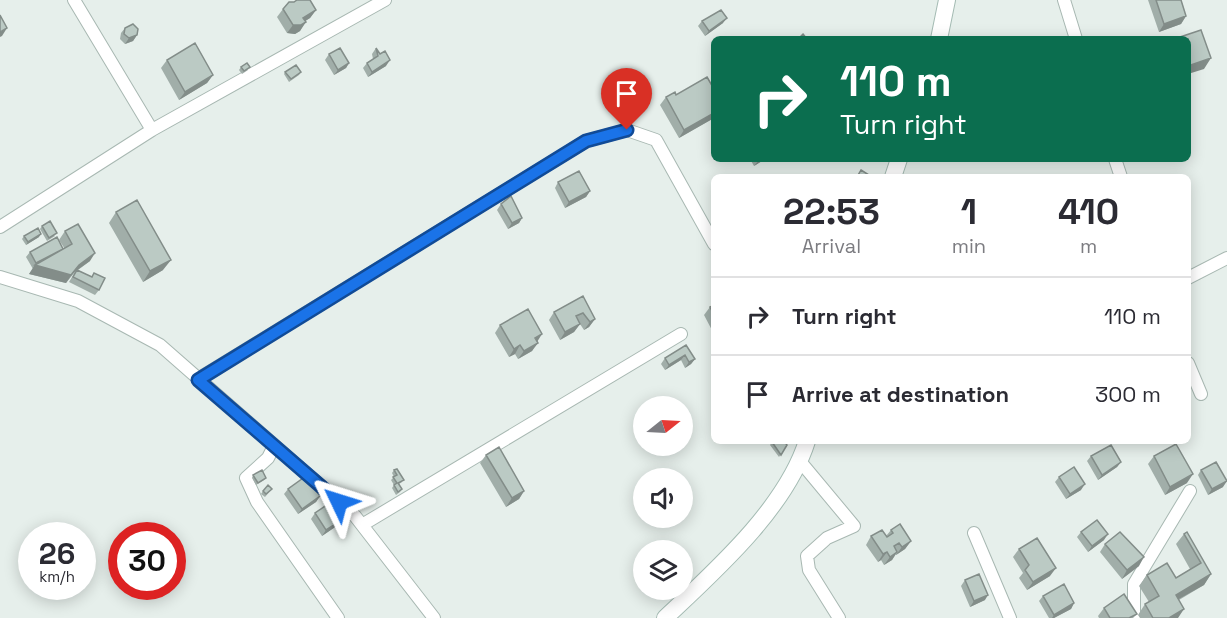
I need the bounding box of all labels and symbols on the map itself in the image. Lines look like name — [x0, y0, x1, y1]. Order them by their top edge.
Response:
pin — [601, 68, 652, 130]
north arrow — [633, 396, 693, 456]
position arrow — [307, 470, 371, 534]
speed limit sign: 30 — [108, 522, 186, 600]

